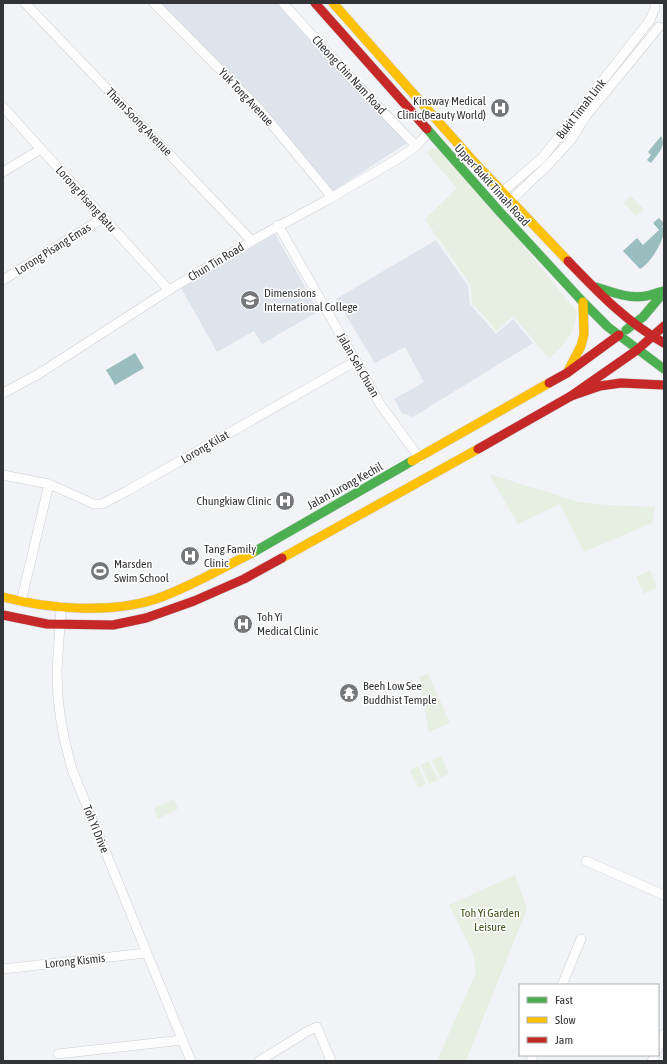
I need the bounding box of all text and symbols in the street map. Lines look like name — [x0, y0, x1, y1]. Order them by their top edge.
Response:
street label: Cheong Chin Nam Road — [309, 33, 389, 117]
street label: Yuk Tong Avenue — [216, 65, 276, 129]
street label: Bukit Timah Link — [553, 76, 609, 142]
street label: Tham Soong Avenue — [103, 85, 175, 159]
place label: Kinsway Medical Clinic(Beauty World) — [397, 94, 487, 122]
hospital icon: Kinsway Medical Clinic(Beauty World) — [489, 97, 511, 119]
street label: Upper Bukit Timah Road — [451, 141, 533, 229]
street label: Lorong Pisang Batu — [53, 163, 119, 235]
street label: Lorong Pisang Emas — [13, 220, 93, 278]
street label: Chun Tin Road — [186, 240, 246, 284]
place label: Dimensions International College — [264, 286, 358, 314]
school or university icon: Dimensions International College — [239, 289, 261, 311]
street label: Jalan Seh Chuan — [334, 330, 382, 400]
street label: Lorong Kilat — [179, 427, 232, 466]
street label: Jalan Jurong Kechil — [305, 459, 386, 513]
hospital icon: Chungkiaw Clinic — [274, 490, 296, 512]
place label: Chungkiaw Clinic — [197, 494, 272, 508]
place label: Tang Family Clinic — [204, 542, 256, 570]
hospital icon: Tang Family Clinic — [179, 545, 201, 567]
place label: Marsden Swim School — [114, 557, 170, 585]
sports icon: Marsden Swim School — [89, 560, 111, 582]
place label: Toh Yi Medical Clinic — [257, 610, 319, 638]
hospital icon: Toh Yi Medical Clinic — [232, 613, 254, 635]
place label: Beeh Low See Buddhist Temple — [363, 679, 437, 707]
temple icon: Beeh Low See Buddhist Temple — [338, 682, 360, 704]
street label: Toh Yi Drive — [80, 803, 112, 855]
park label: Toh Yi Garden Leisure — [460, 906, 520, 934]
street label: Lorong Kismis — [44, 951, 106, 971]
legend — [519, 984, 659, 1056]
text: Fast — [555, 993, 573, 1007]
text: Slow — [555, 1013, 576, 1027]
text: Jam — [555, 1033, 573, 1047]

